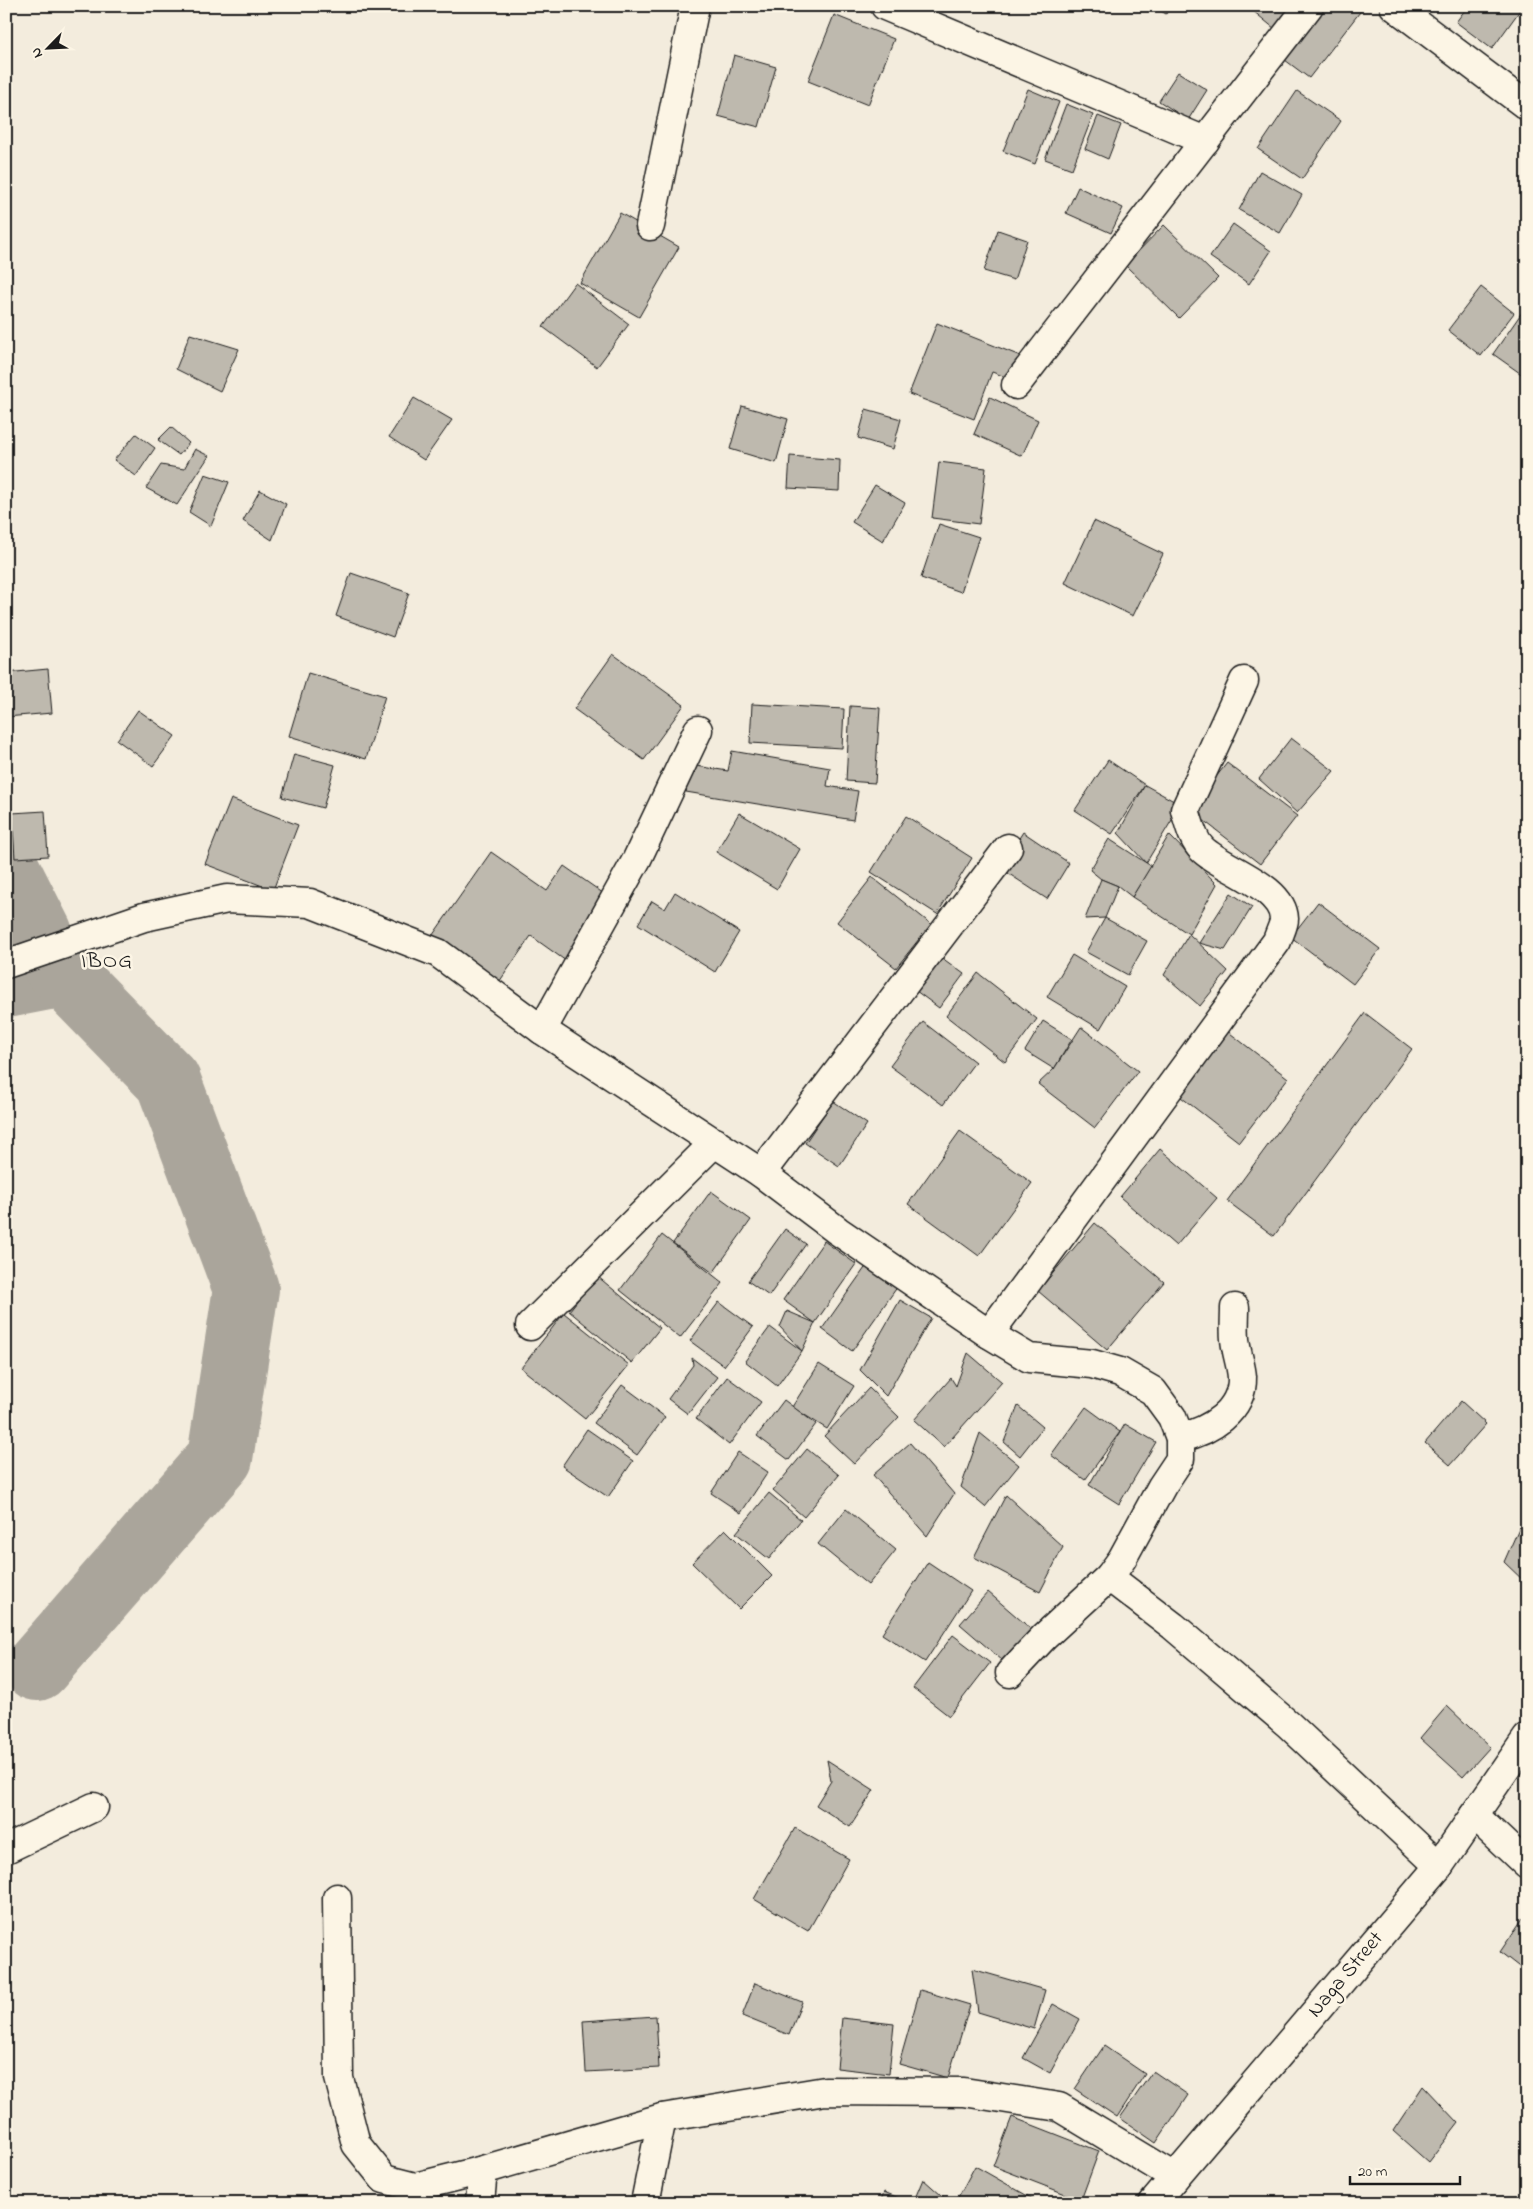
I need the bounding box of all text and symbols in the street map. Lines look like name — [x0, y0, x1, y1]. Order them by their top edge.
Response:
north arrow — [22, 22, 72, 72]
text: N — [26, 44, 49, 61]
district label: IBOG — [81, 946, 133, 978]
street label: Naga Street — [1301, 1925, 1393, 2026]
scale bar — [1350, 2154, 1460, 2186]
text: 20 m — [1358, 2161, 1388, 2183]

